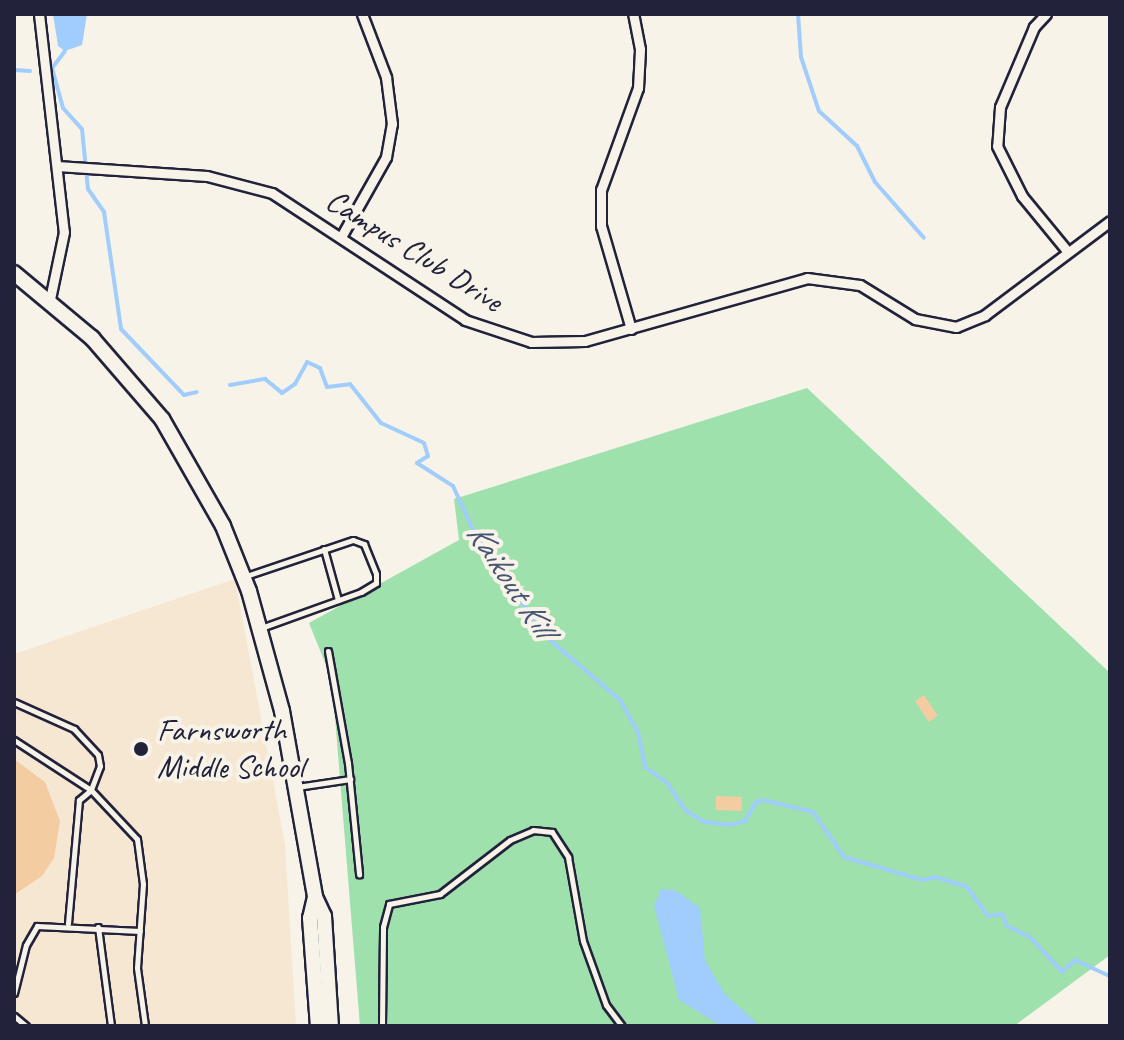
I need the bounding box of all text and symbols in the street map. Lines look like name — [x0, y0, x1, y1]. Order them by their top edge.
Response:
street label: Campus Club Drive — [318, 181, 510, 321]
water label: Kaikout Kill — [458, 514, 564, 644]
place label: Farnsworth Middle School — [157, 712, 304, 787]
marker: Farnsworth Middle School — [132, 740, 150, 758]

